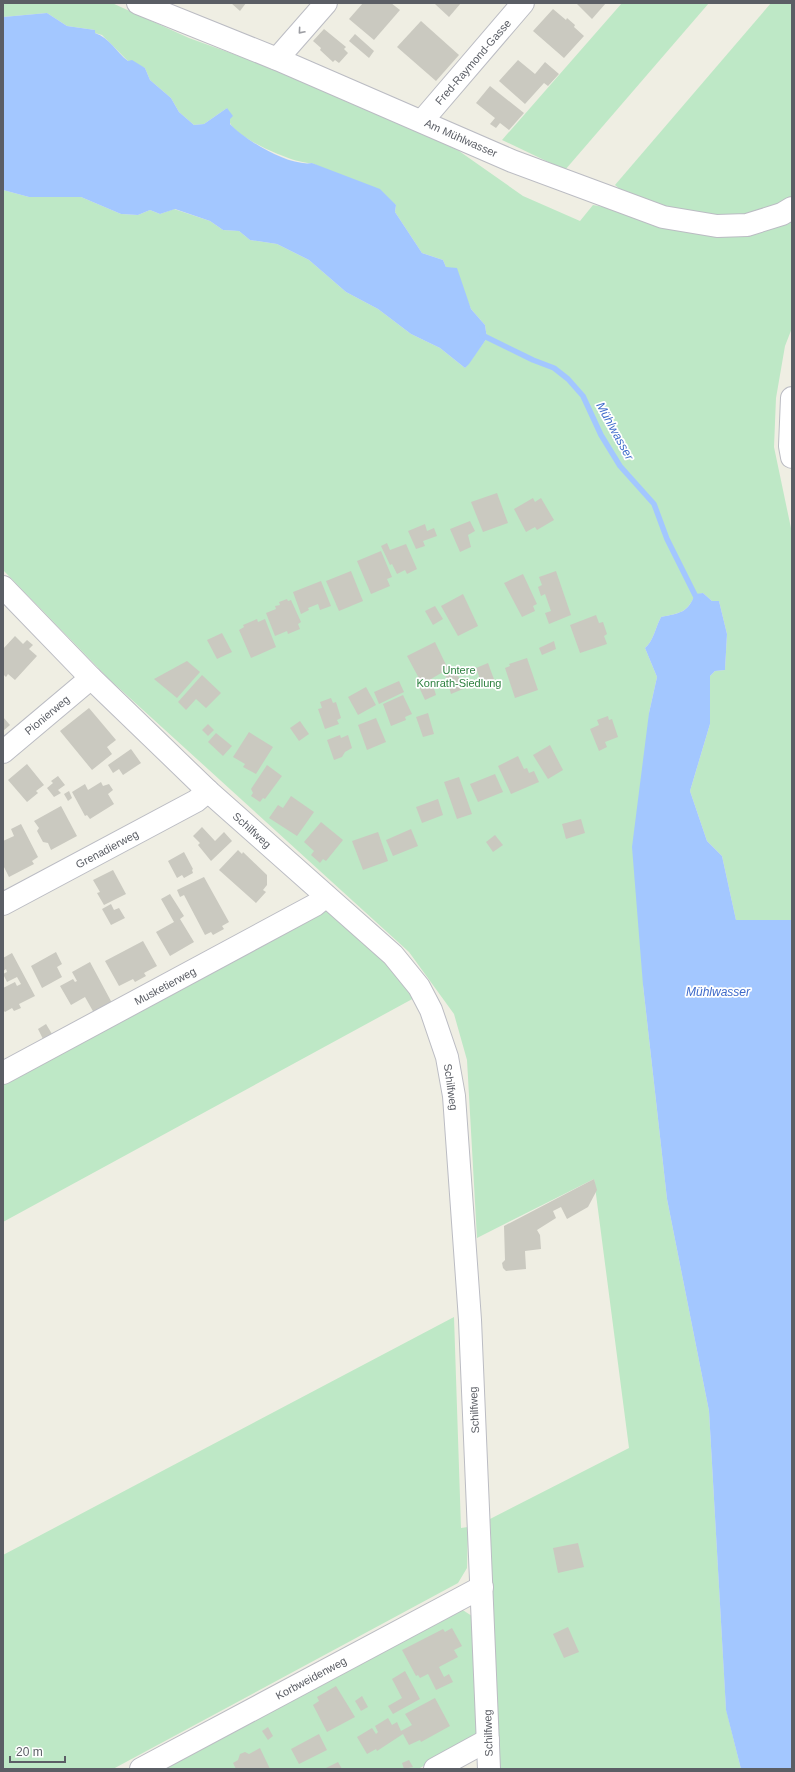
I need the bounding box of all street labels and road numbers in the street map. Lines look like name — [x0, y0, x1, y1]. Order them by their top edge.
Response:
street label: Fred-Raymond-Gasse — [433, 17, 513, 107]
street label: Am Mühlwasser — [423, 117, 499, 160]
street label: Pionierweg — [22, 693, 72, 737]
street label: Schilfweg — [230, 810, 274, 850]
street label: Grenadierweg — [74, 827, 140, 871]
street label: Musketierweg — [132, 965, 198, 1007]
street label: Schilfweg — [442, 1063, 460, 1111]
street label: Schilfweg — [467, 1386, 481, 1434]
street label: Korbweidenweg — [274, 1654, 348, 1702]
street label: Schilfweg — [481, 1709, 495, 1757]

